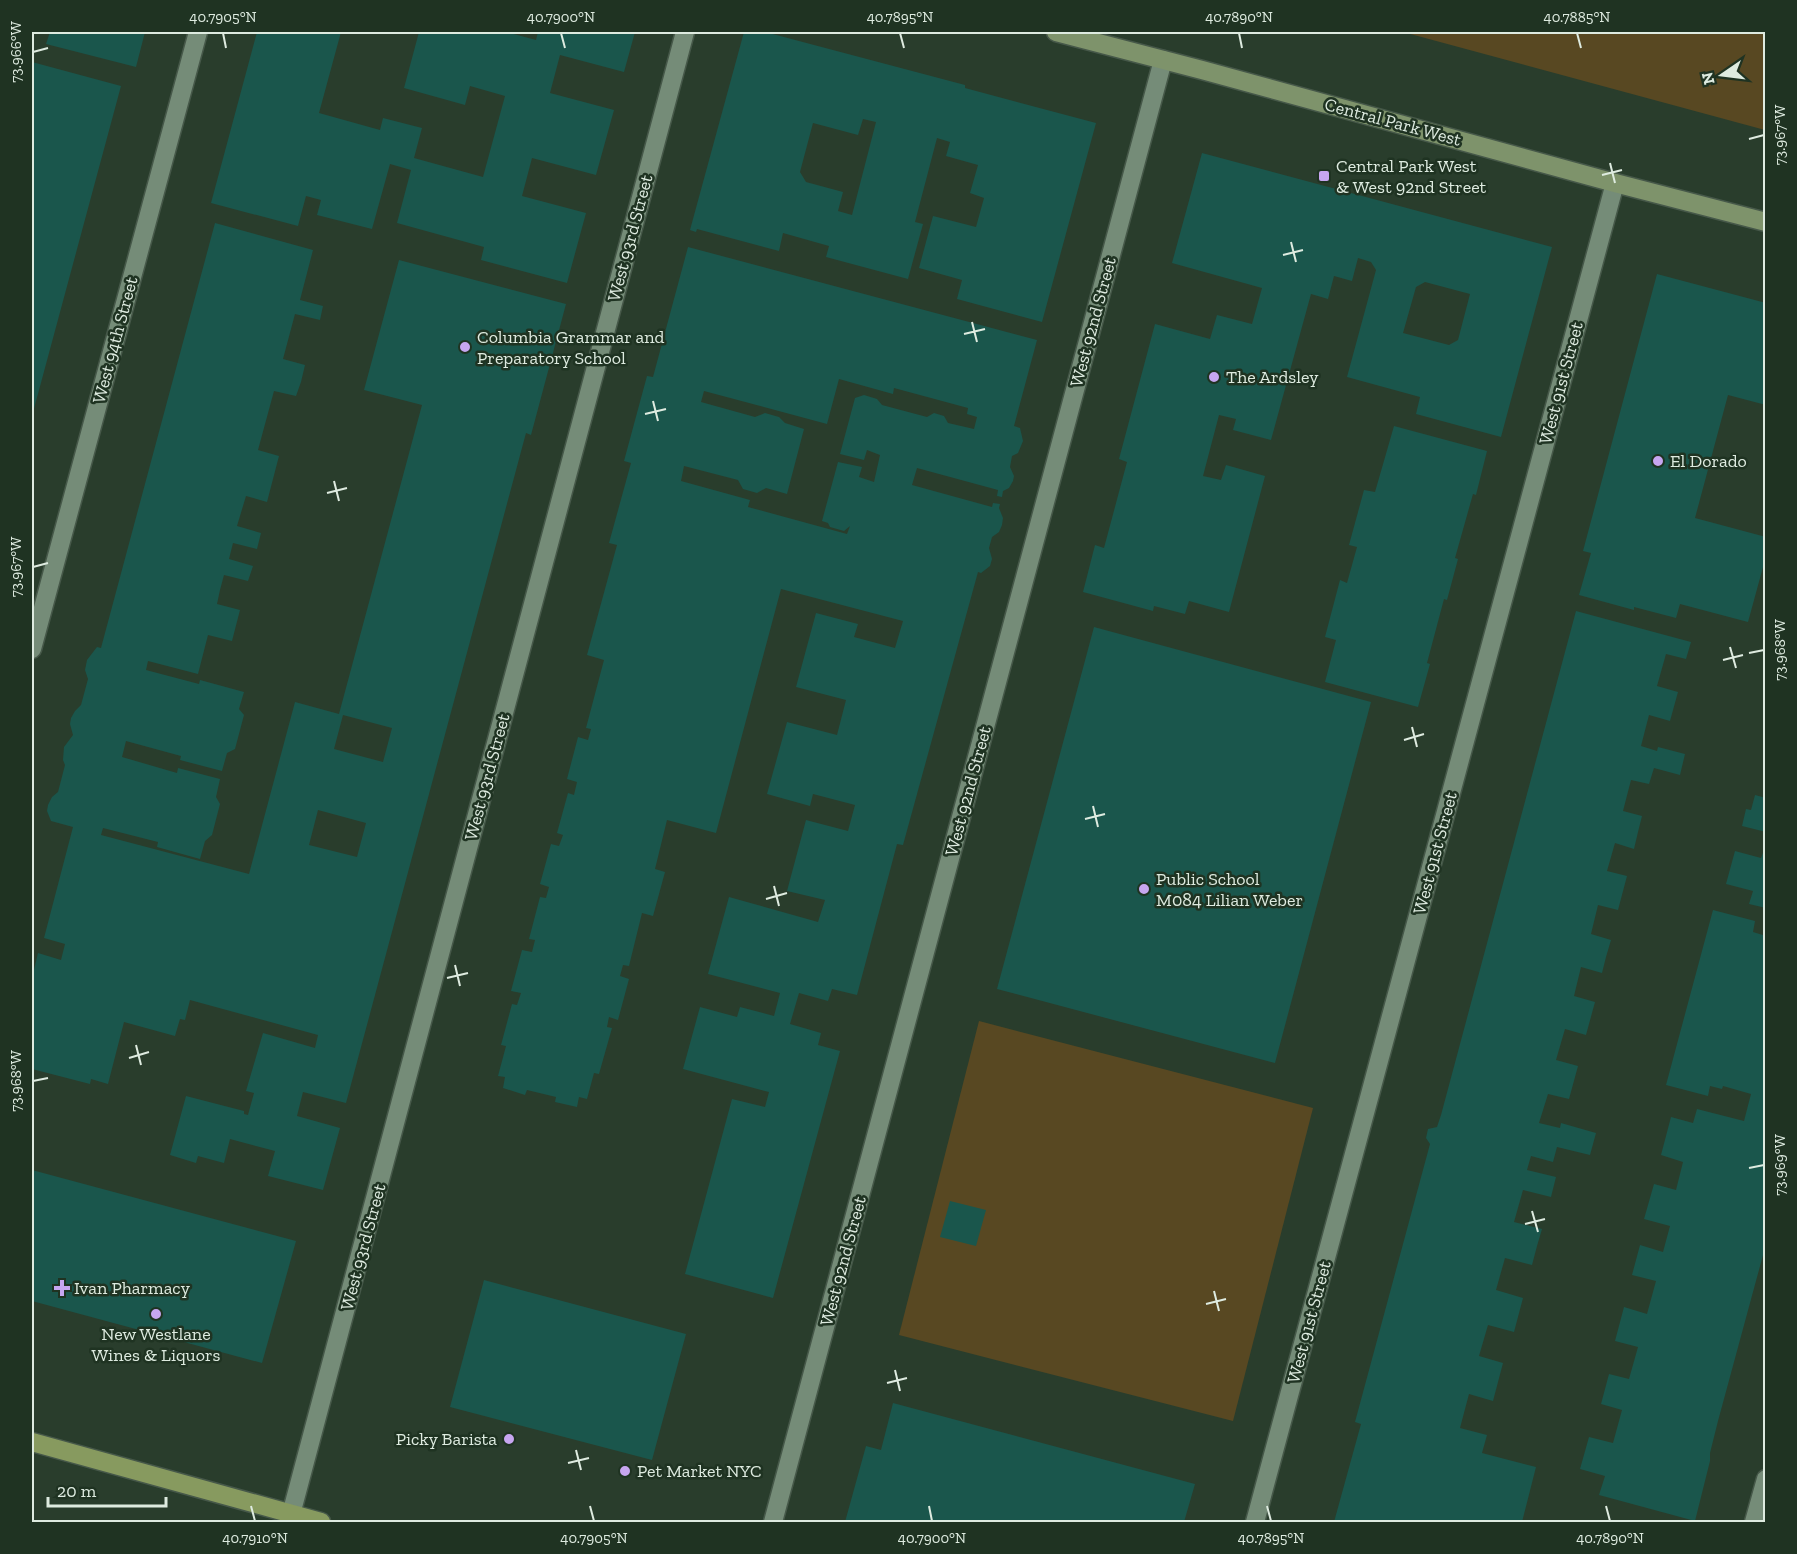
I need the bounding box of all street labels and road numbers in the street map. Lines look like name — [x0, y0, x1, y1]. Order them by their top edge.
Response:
street label: Central Park West — [1322, 93, 1464, 151]
street label: West 93rd Street — [602, 172, 658, 304]
street label: West 92nd Street — [1065, 254, 1121, 389]
street label: West 94th Street — [87, 274, 143, 406]
street label: West 91st Street — [1534, 319, 1588, 447]
street label: West 93rd Street — [459, 711, 515, 843]
street label: West 92nd Street — [940, 723, 996, 858]
street label: West 91st Street — [1408, 789, 1462, 917]
street label: West 93rd Street — [335, 1181, 391, 1313]
street label: West 92nd Street — [815, 1193, 871, 1328]
street label: West 91st Street — [1282, 1258, 1336, 1386]

